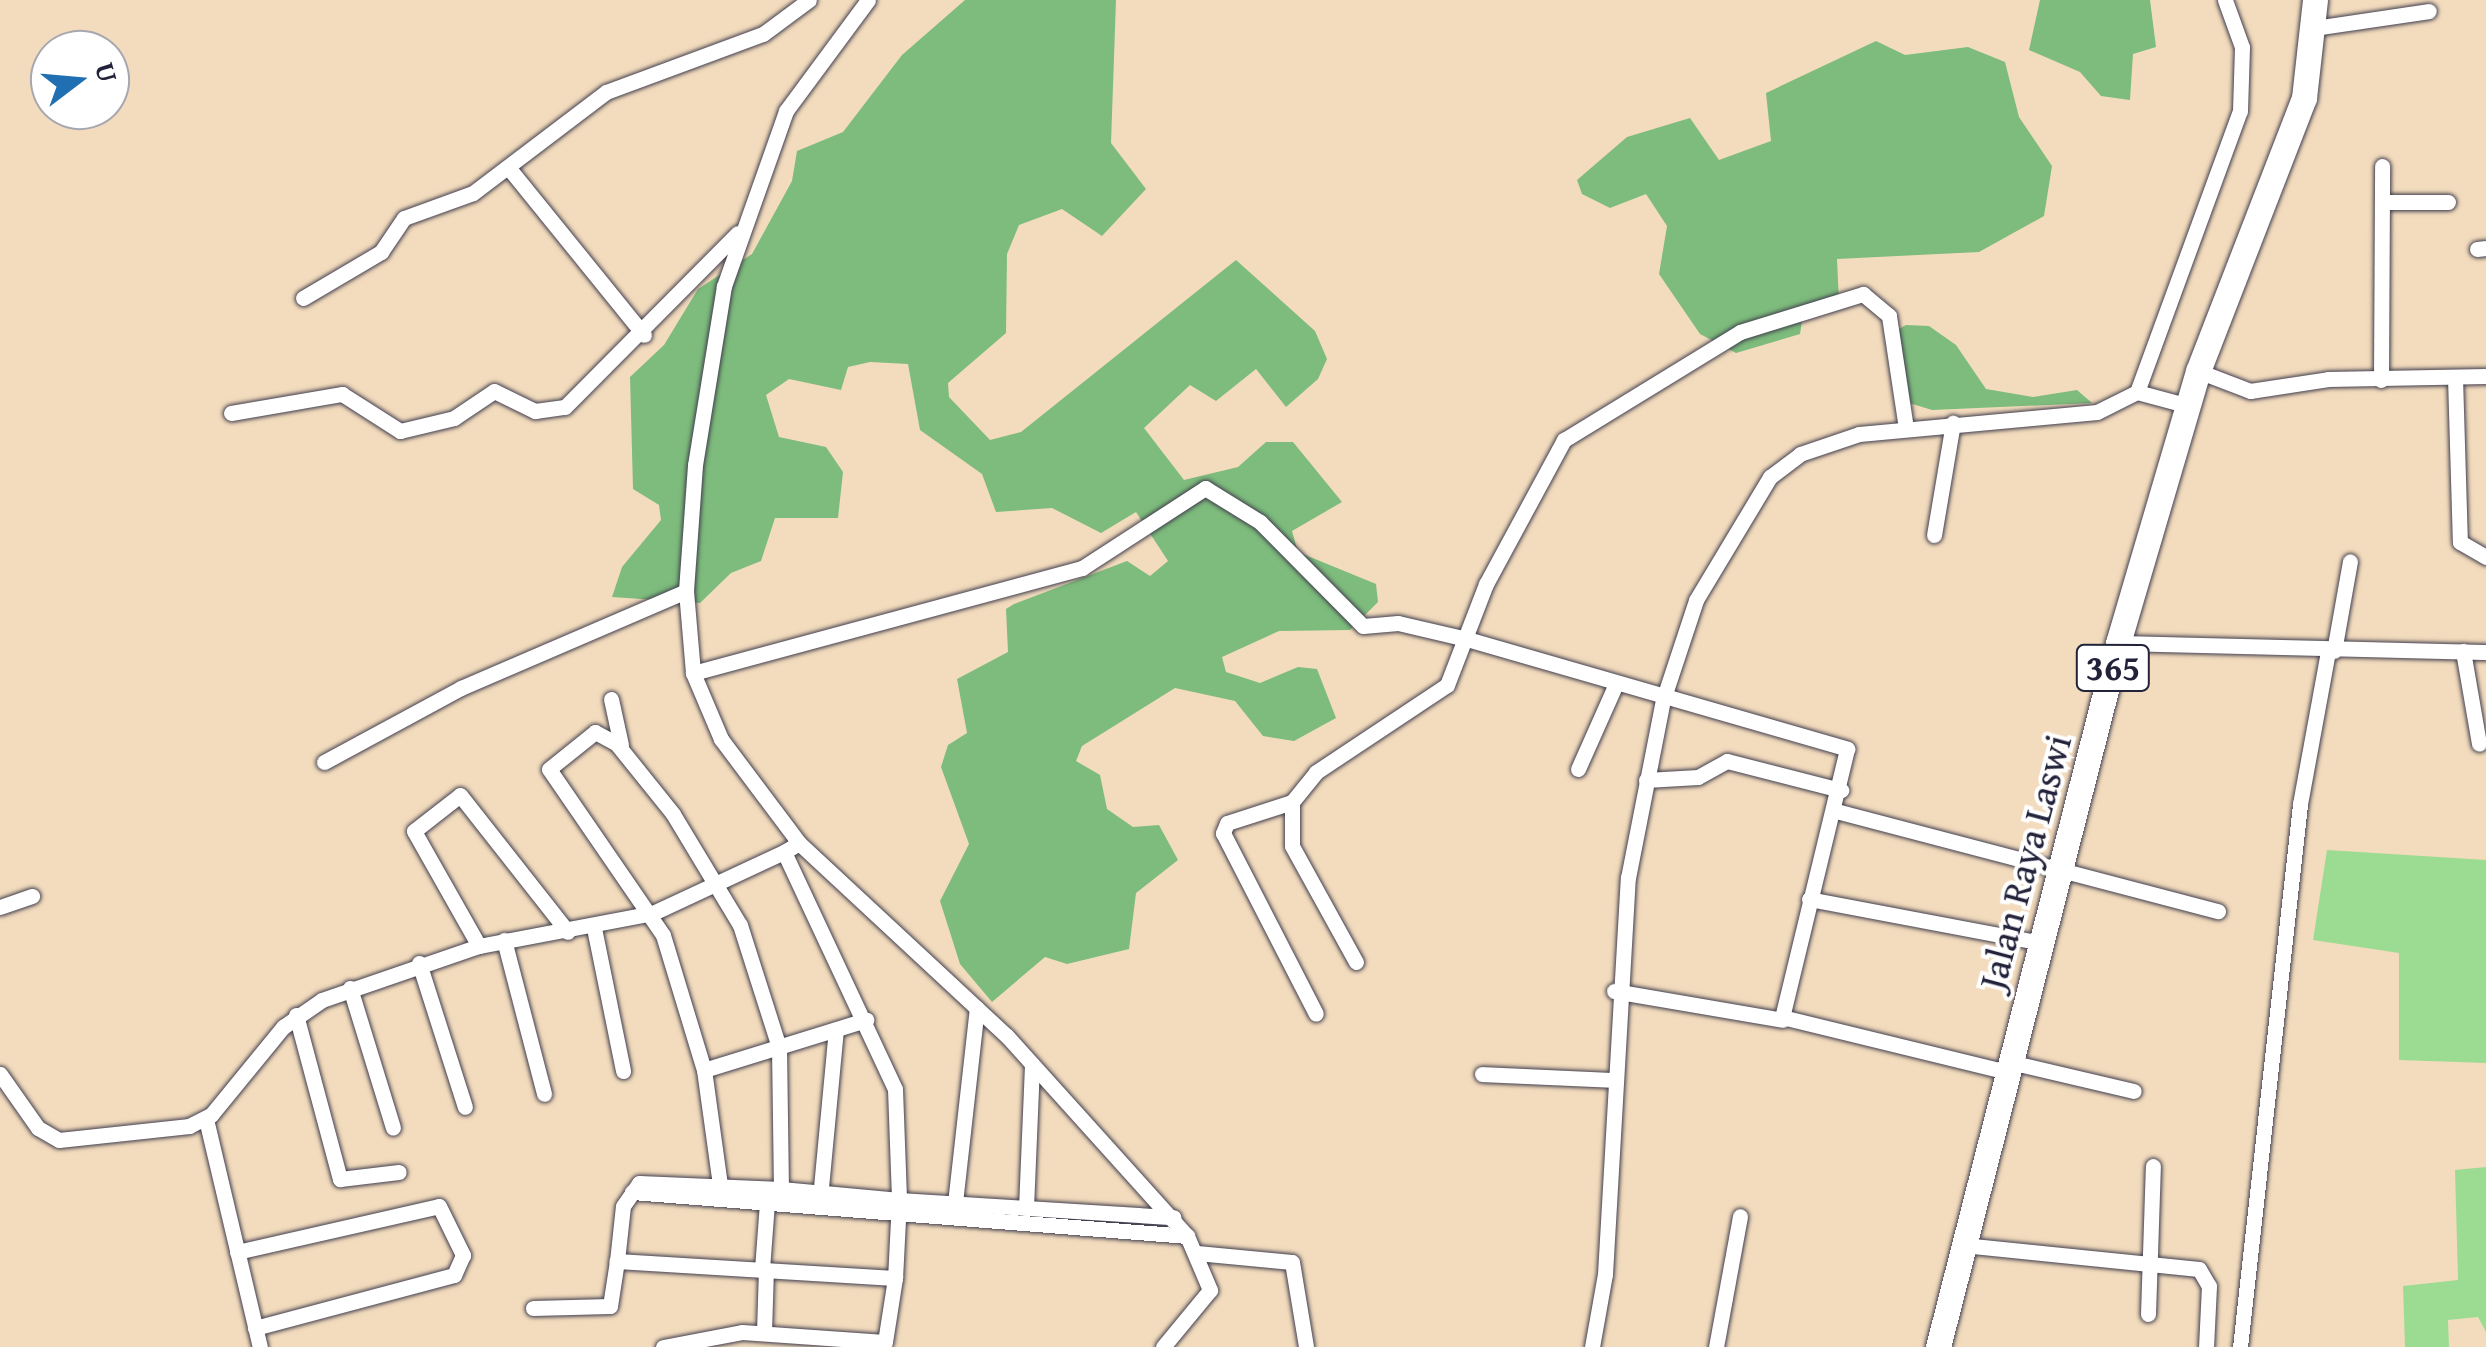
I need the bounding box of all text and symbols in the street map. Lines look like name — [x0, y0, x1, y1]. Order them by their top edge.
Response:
north arrow — [30, 30, 130, 130]
text: U — [85, 57, 130, 87]
road number: 365 — [2076, 638, 2150, 698]
street label: Jalan Raya Laswi — [1969, 730, 2081, 994]

